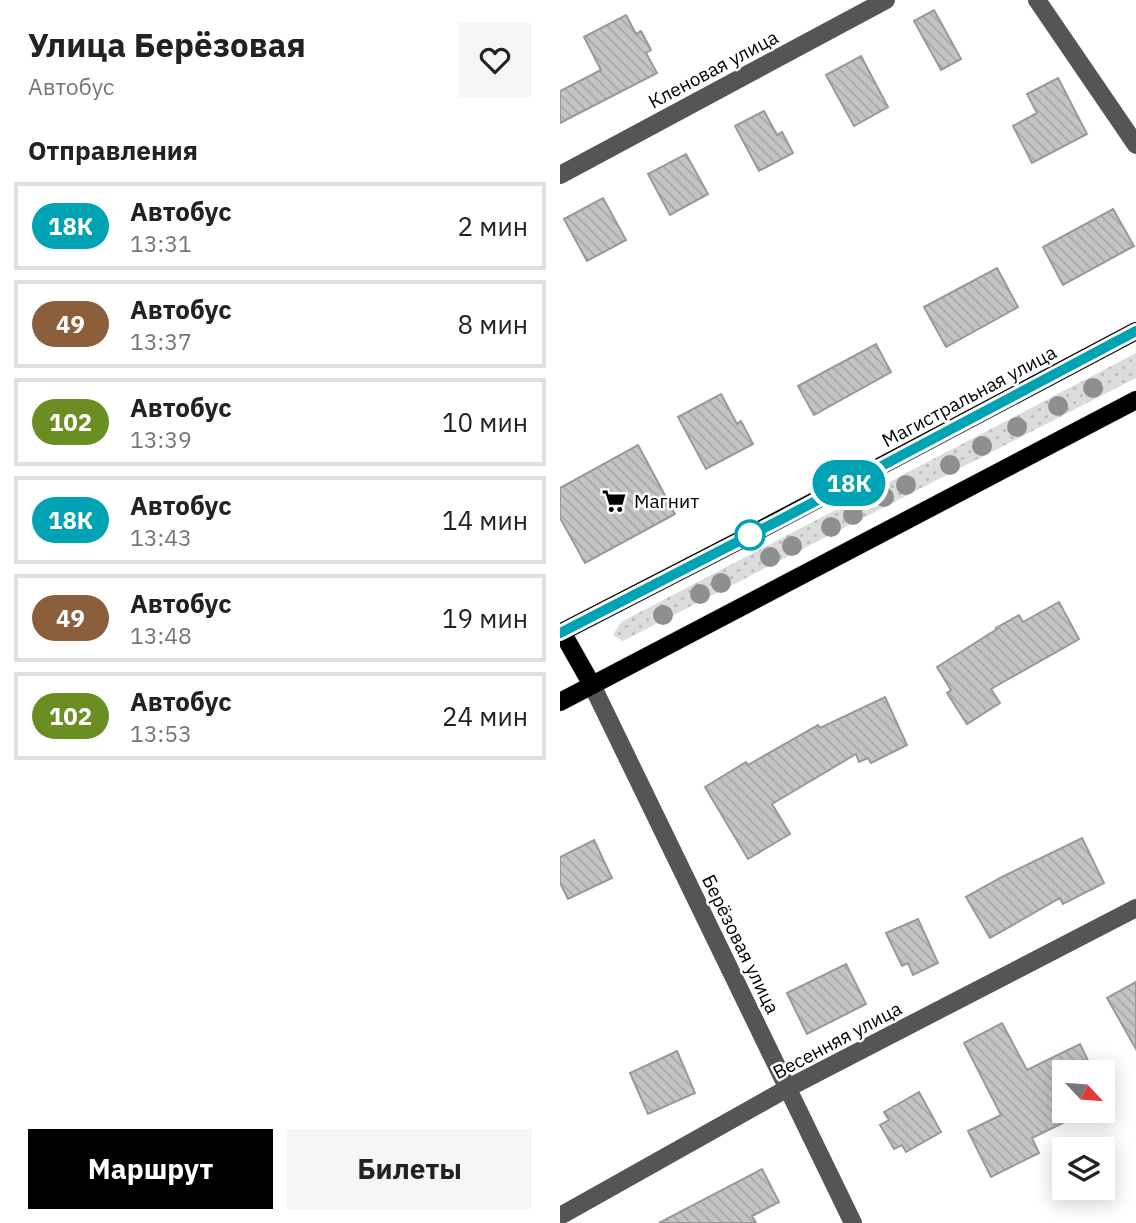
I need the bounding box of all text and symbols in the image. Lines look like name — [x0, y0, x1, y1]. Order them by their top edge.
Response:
text: Улица Берёзовая — [28, 23, 306, 66]
button: heart — [458, 23, 532, 97]
street label: Кленовая улица — [644, 25, 782, 113]
text: Автобус — [28, 71, 114, 101]
text: Отправления — [28, 133, 198, 167]
text: Автобус — [130, 194, 232, 228]
text: 2 мин — [458, 209, 528, 243]
text: 18К — [48, 210, 93, 242]
text: 13:31 — [130, 228, 192, 258]
text: Автобус — [130, 292, 232, 326]
text: 8 мин — [458, 307, 528, 341]
text: 49 — [56, 308, 85, 340]
text: 13:37 — [130, 326, 192, 356]
street label: Магистральная улица — [878, 340, 1060, 452]
text: Автобус — [130, 390, 232, 424]
text: 10 мин — [442, 405, 528, 439]
text: 102 — [49, 406, 92, 438]
text: 13:39 — [130, 424, 192, 454]
line badge: 18К — [809, 460, 889, 506]
text: 18К — [827, 467, 872, 499]
supermarket icon: Магнит — [600, 487, 628, 515]
text: Автобус — [130, 488, 232, 522]
place label: Магнит — [634, 489, 699, 513]
text: 14 мин — [442, 503, 528, 537]
text: 18К — [48, 504, 93, 536]
unlabelled marker — [735, 520, 765, 550]
text: 13:43 — [130, 522, 192, 552]
text: Автобус — [130, 586, 232, 620]
text: 19 мин — [442, 601, 528, 635]
text: 49 — [56, 602, 85, 634]
text: 13:48 — [130, 620, 192, 650]
text: Автобус — [130, 684, 232, 718]
text: 24 мин — [442, 699, 528, 733]
text: 102 — [49, 700, 92, 732]
text: 13:53 — [130, 718, 192, 748]
street label: Берёзовая улица — [697, 870, 785, 1018]
street label: Весенняя улица — [768, 996, 906, 1084]
north arrow — [1052, 1060, 1115, 1124]
map controls — [1052, 1060, 1115, 1200]
button: Маршрут — [28, 1129, 273, 1209]
button: Билеты — [287, 1129, 532, 1209]
button: layers — [1052, 1137, 1115, 1200]

